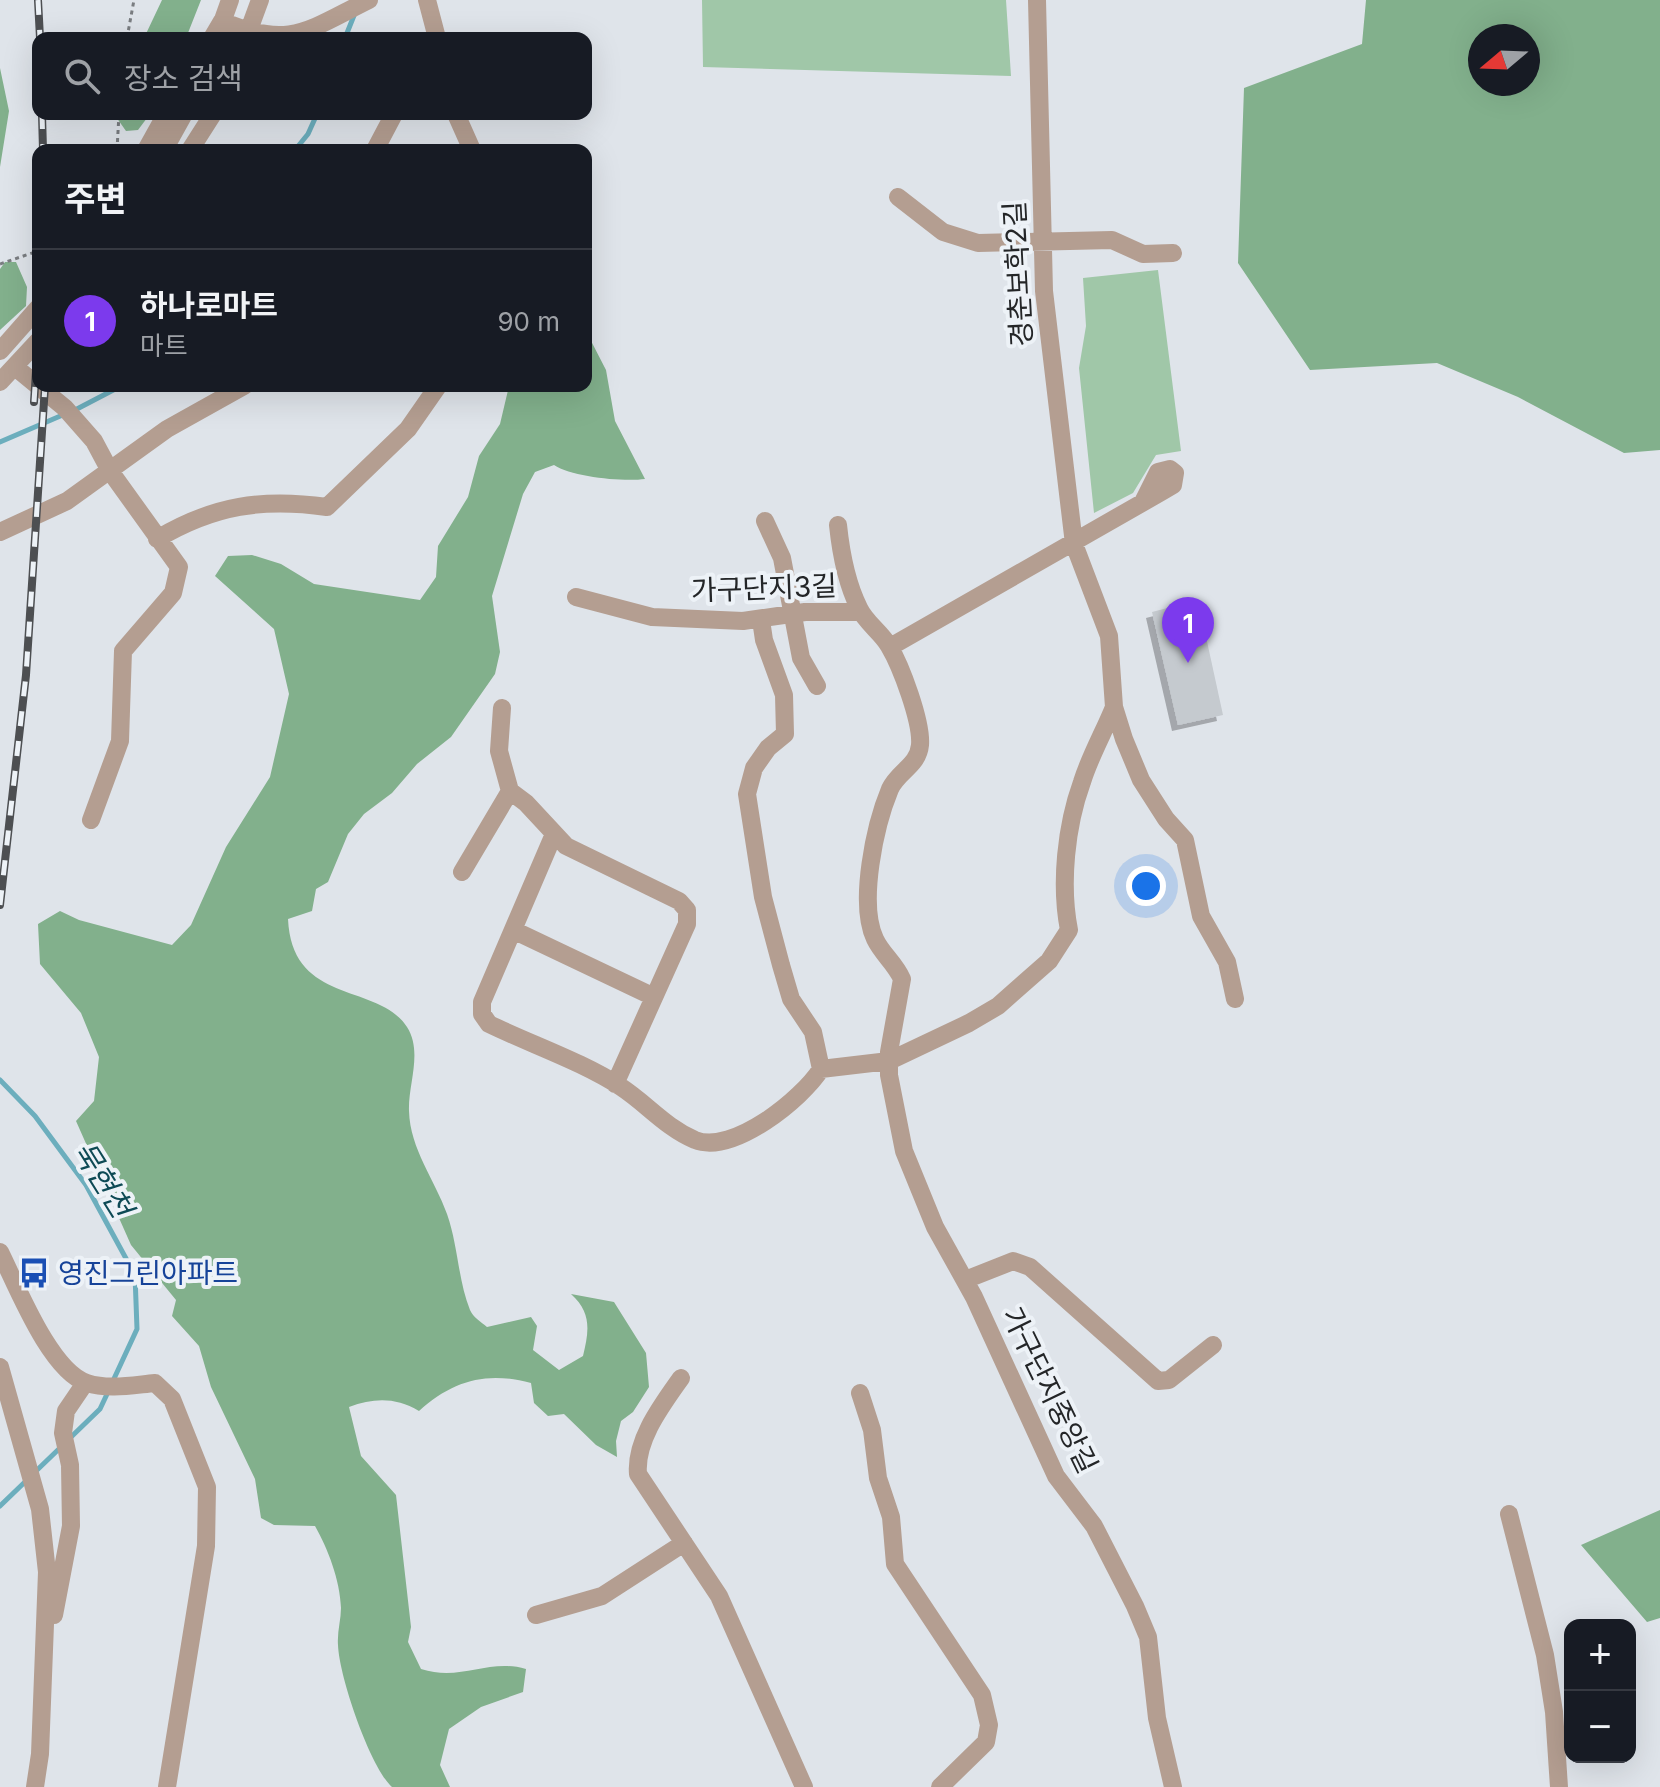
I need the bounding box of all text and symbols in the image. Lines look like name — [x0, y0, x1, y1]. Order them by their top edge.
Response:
north arrow — [1468, 24, 1540, 96]
search box — [32, 32, 592, 120]
icon: search — [60, 54, 104, 98]
text: 장소 검색 — [124, 60, 243, 96]
text: 주변 — [64, 178, 127, 219]
street label: 경춘보학2길 — [997, 200, 1039, 348]
text: 하나로마트 — [140, 287, 278, 323]
text: 1 — [84, 306, 96, 337]
text: 90 m — [497, 306, 560, 337]
text: 마트 — [140, 330, 188, 361]
street label: 가구단지3길 — [690, 568, 838, 608]
pin: 1 — [1162, 597, 1214, 663]
your location — [1126, 866, 1166, 906]
water label: 묵현천 — [66, 1134, 142, 1227]
bus stop icon: 영진그린아파트 — [17, 1256, 51, 1290]
place label: 영진그린아파트 — [58, 1256, 238, 1290]
street label: 가구단지중앙길 — [995, 1302, 1105, 1478]
map controls — [1564, 1619, 1636, 1763]
button: + — [1564, 1619, 1636, 1691]
button: − — [1564, 1691, 1636, 1763]

